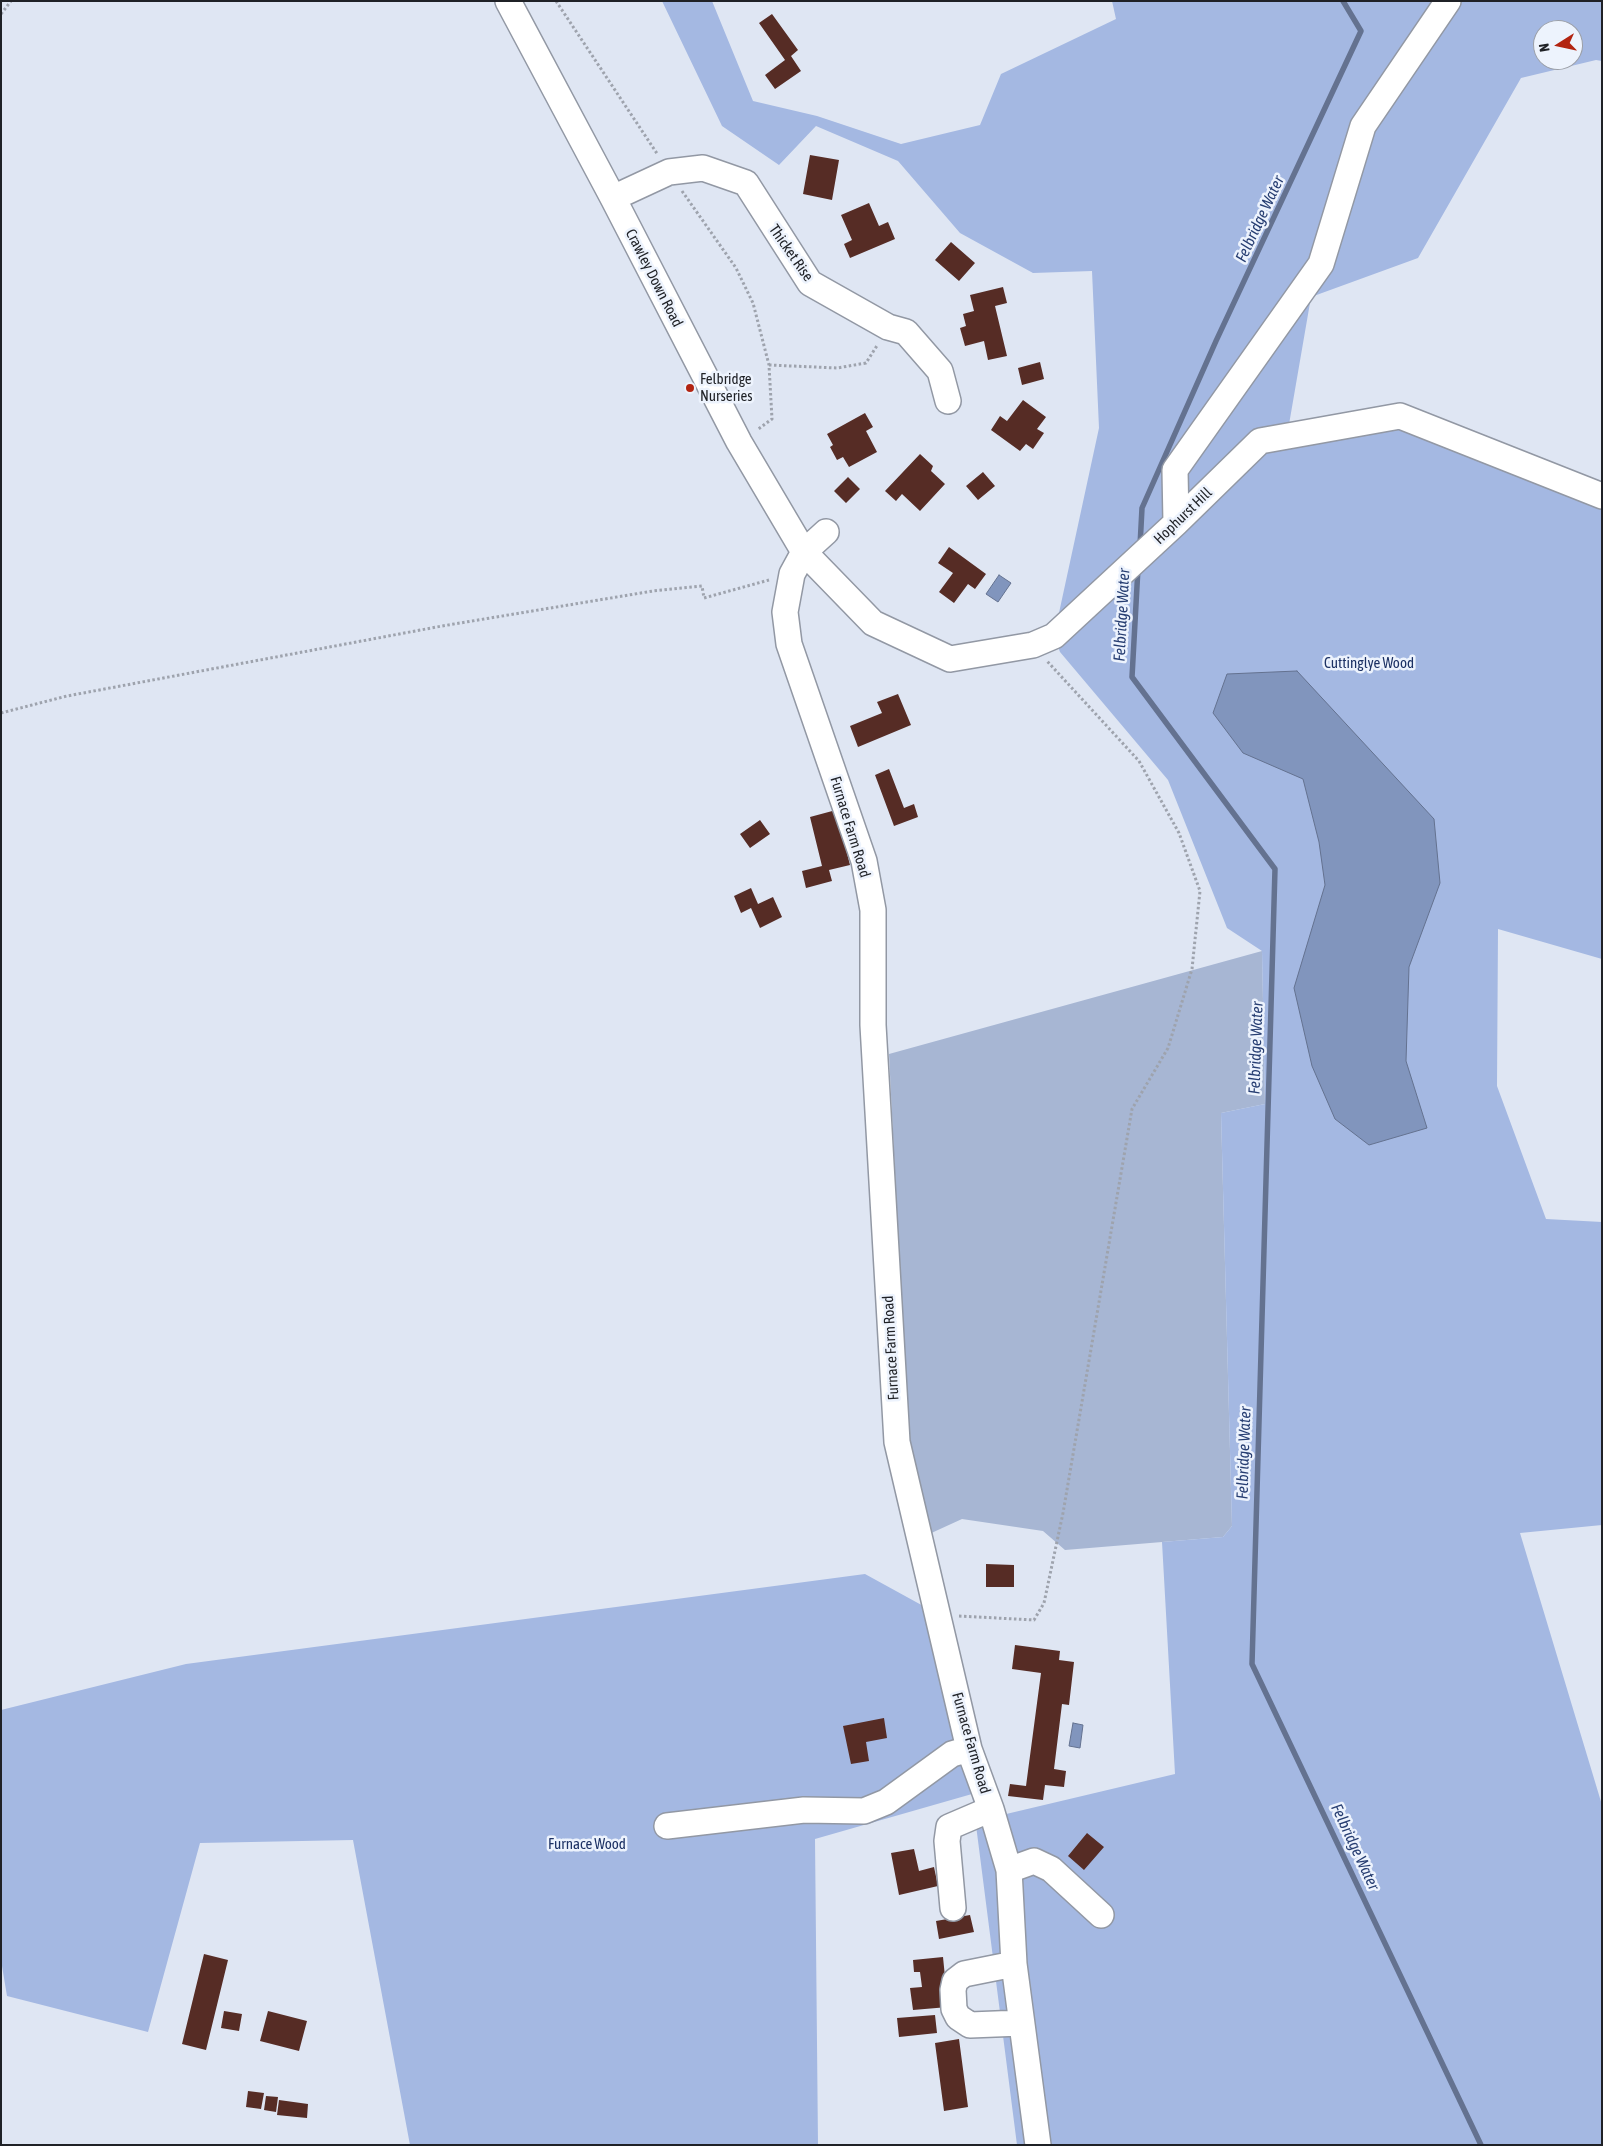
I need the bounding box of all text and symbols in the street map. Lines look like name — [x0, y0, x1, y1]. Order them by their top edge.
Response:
north arrow — [1533, 20, 1583, 70]
text: N — [1536, 42, 1553, 53]
water label: Felbridge Water — [1232, 173, 1288, 265]
street label: Thicket Rise — [765, 221, 817, 285]
street label: Crawley Down Road — [622, 226, 686, 330]
place label: Felbridge Nurseries — [700, 370, 753, 405]
marker: Felbridge Nurseries — [684, 382, 696, 394]
street label: Hophurst Hill — [1150, 484, 1216, 548]
water label: Felbridge Water — [1110, 568, 1134, 662]
park label: Cuttinglye Wood — [1324, 654, 1414, 672]
street label: Furnace Farm Road — [826, 774, 874, 880]
water label: Felbridge Water — [1245, 1001, 1267, 1095]
street label: Furnace Farm Road — [879, 1295, 903, 1401]
water label: Felbridge Water — [1233, 1406, 1255, 1500]
street label: Furnace Farm Road — [948, 1690, 994, 1796]
water label: Felbridge Water — [1327, 1801, 1383, 1893]
park label: Furnace Wood — [548, 1835, 626, 1853]

